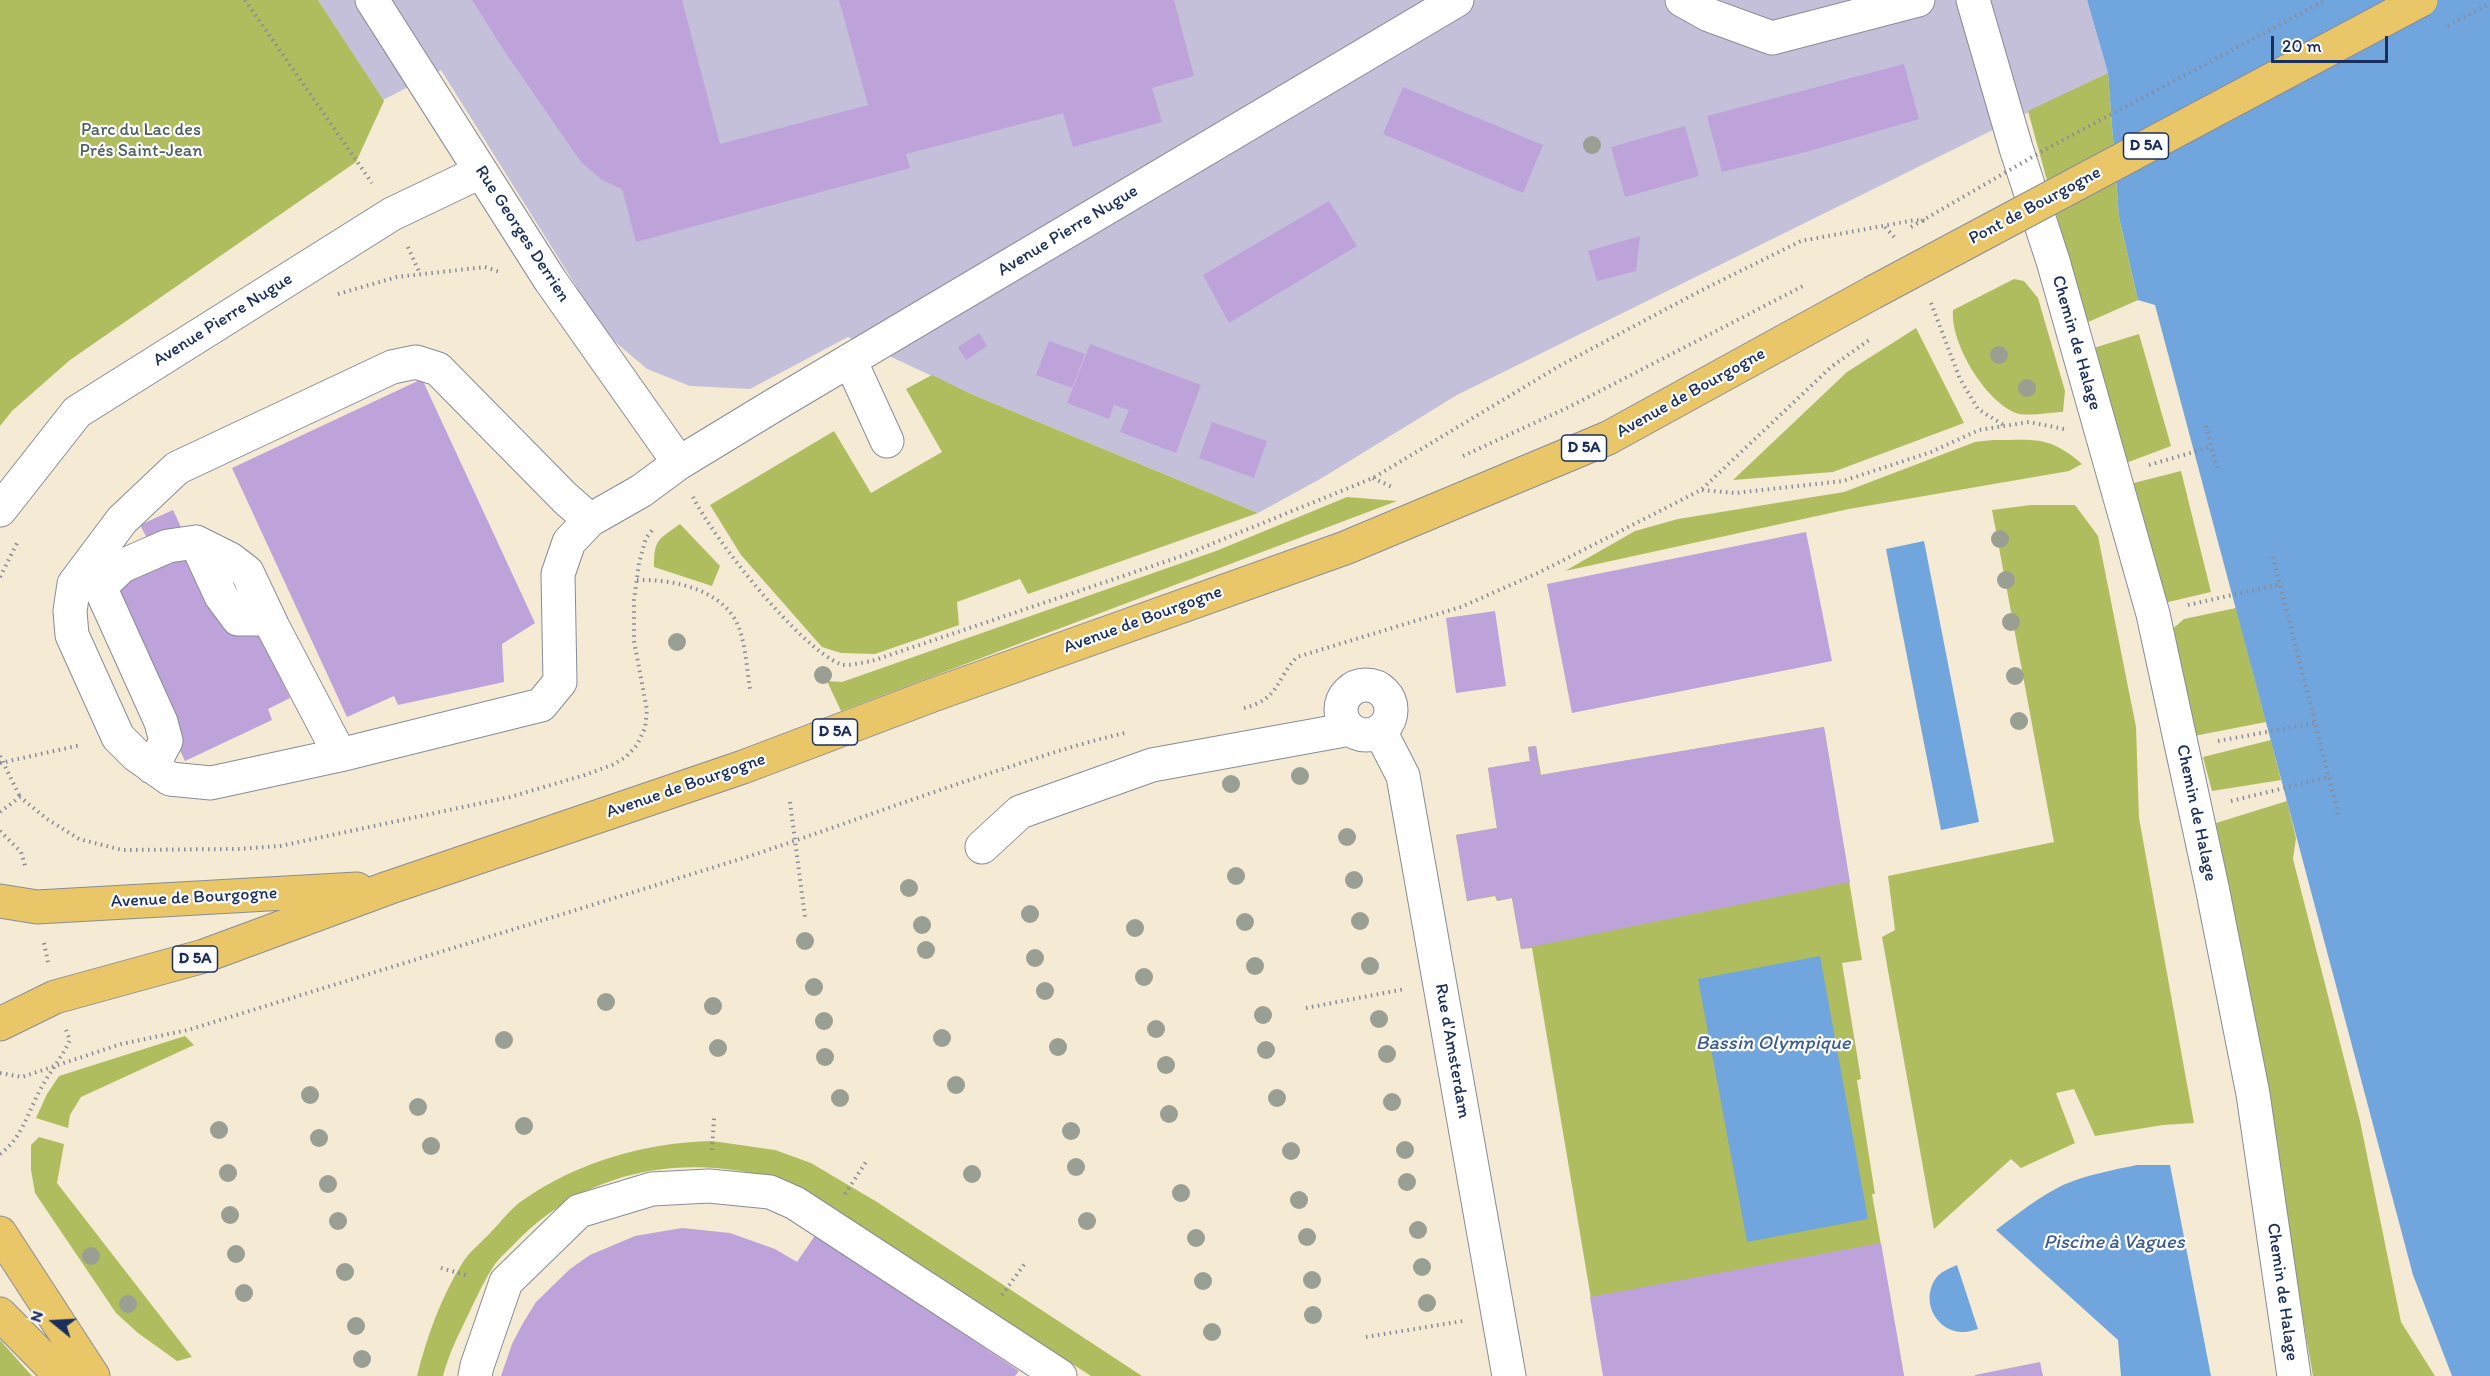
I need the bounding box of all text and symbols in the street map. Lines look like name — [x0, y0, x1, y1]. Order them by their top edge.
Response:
scale bar — [2274, 24, 2391, 62]
text: 20 m — [2282, 35, 2322, 57]
park label: Parc du Lac des Prés Saint-Jean — [80, 119, 202, 162]
road number: D 5A — [2124, 133, 2168, 159]
street label: Rue Georges Derrien — [470, 162, 574, 306]
street label: Pont de Bourgogne — [1965, 162, 2105, 250]
street label: Avenue Pierre Nugue — [994, 180, 1142, 282]
street label: Avenue Pierre Nugue — [149, 268, 297, 372]
street label: Chemin de Halage — [2046, 273, 2106, 413]
street label: Avenue de Bourgogne — [1613, 343, 1769, 443]
road number: D 5A — [1562, 435, 1606, 461]
street label: Avenue de Bourgogne — [1061, 581, 1225, 659]
road number: D 5A — [812, 719, 858, 745]
street label: Chemin de Halage — [2171, 743, 2221, 883]
street label: Avenue de Bourgogne — [604, 749, 768, 823]
street label: Avenue de Bourgogne — [110, 883, 278, 913]
road number: D 5A — [172, 946, 218, 972]
street label: Rue d'Amsterdam — [1429, 982, 1475, 1120]
water label: Bassin Olympique — [1696, 1032, 1850, 1056]
street label: Chemin de Halage — [2262, 1222, 2302, 1362]
water label: Piscine à Vagues — [2043, 1231, 2185, 1255]
north arrow — [24, 1292, 84, 1352]
text: N — [26, 1308, 47, 1324]

